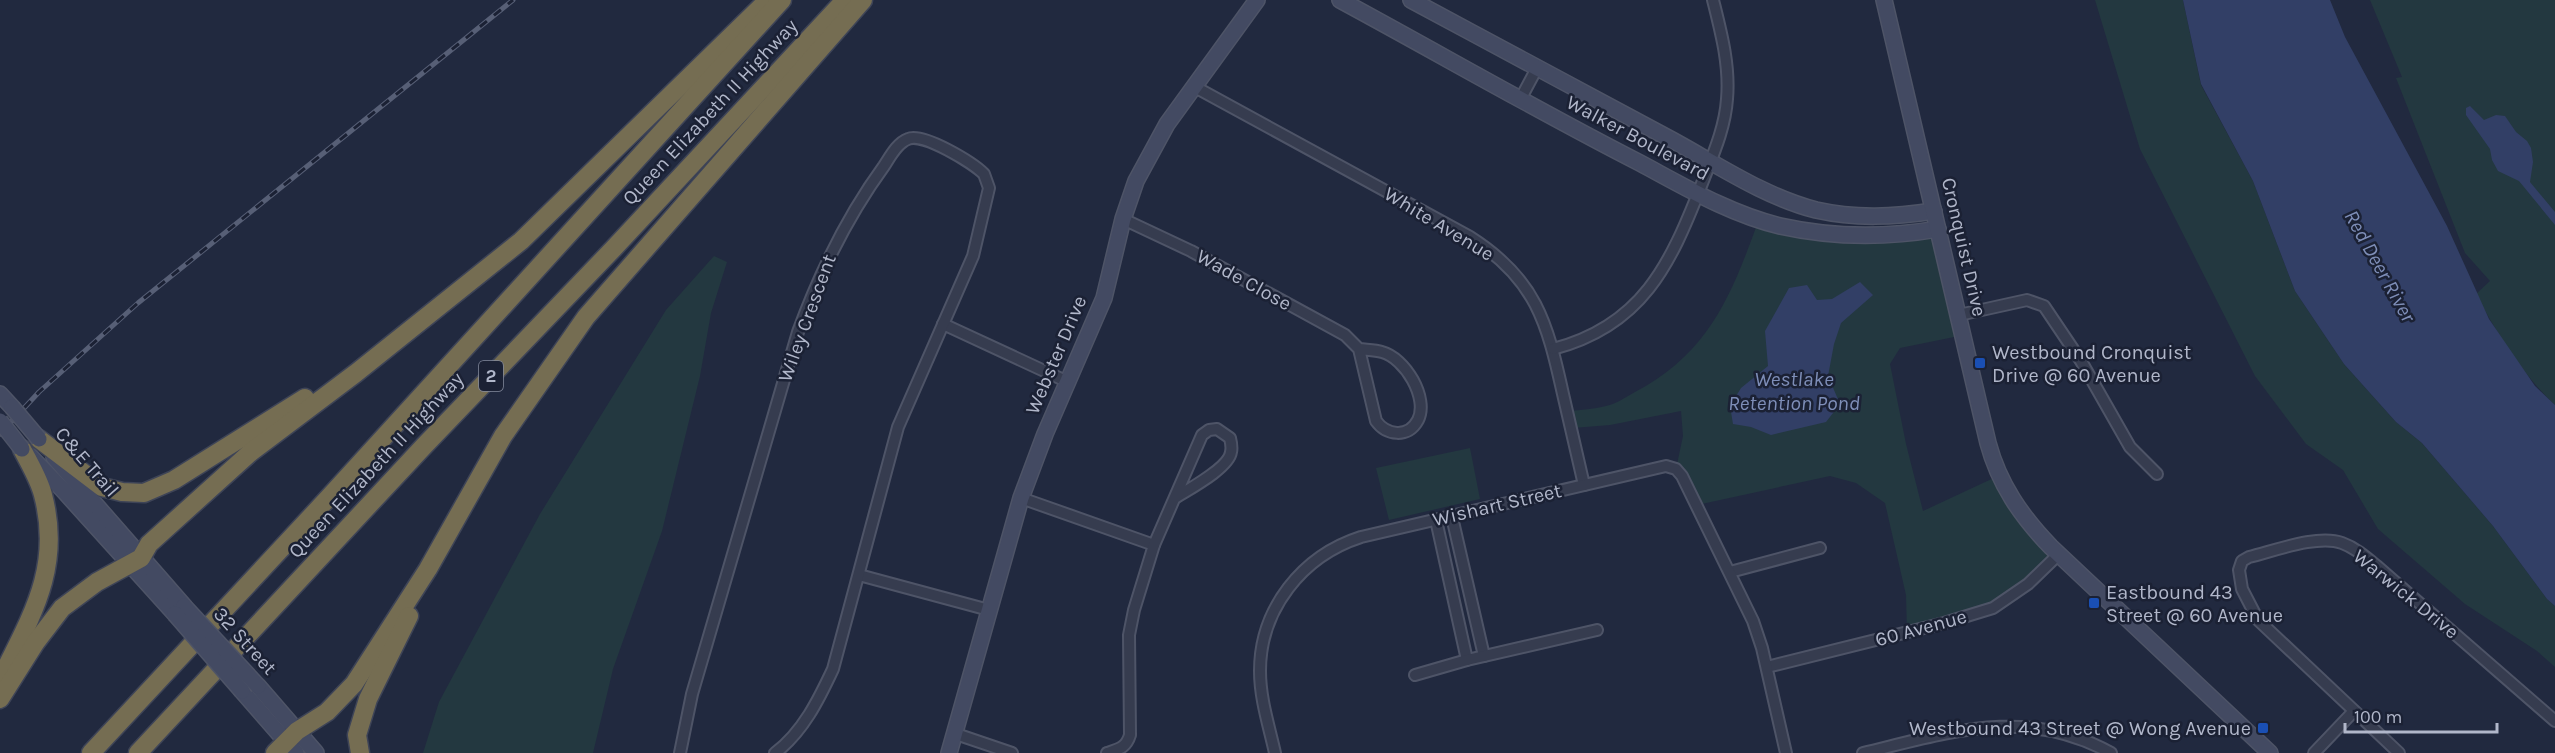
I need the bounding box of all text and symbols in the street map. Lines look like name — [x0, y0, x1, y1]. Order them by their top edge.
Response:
street label: Queen Elizabeth II Highway — [618, 14, 802, 210]
street label: Walker Boulevard — [1562, 91, 1714, 185]
street label: Cronquist Drive — [1937, 175, 1991, 319]
street label: White Avenue — [1380, 182, 1498, 266]
water label: Red Deer River — [2339, 206, 2421, 327]
street label: Wade Close — [1193, 245, 1295, 315]
street label: Wiley Crescent — [773, 251, 841, 385]
street label: Webster Drive — [1021, 292, 1091, 418]
place label: Westbound Cronquist Drive @ 60 Avenue — [1992, 341, 2192, 387]
marker: Westbound Cronquist Drive @ 60 Avenue — [1973, 356, 1987, 370]
road number: 2 — [479, 361, 503, 391]
street label: Queen Elizabeth II Highway — [284, 367, 468, 563]
water label: Westlake Retention Pond — [1728, 367, 1860, 415]
street label: C&E Trail — [50, 422, 124, 502]
street label: Wishart Street — [1430, 479, 1564, 531]
street label: Warwick Drive — [2349, 544, 2463, 644]
place label: Eastbound 43 Street @ 60 Avenue — [2106, 581, 2283, 627]
marker: Eastbound 43 Street @ 60 Avenue — [2087, 596, 2101, 610]
street label: 32 Street — [209, 602, 282, 680]
street label: 60 Avenue — [1873, 605, 1969, 651]
scale bar — [2345, 696, 2496, 734]
text: 100 m — [2354, 706, 2402, 728]
place label: Westbound 43 Street @ Wong Avenue — [1909, 717, 2251, 740]
marker: Westbound 43 Street @ Wong Avenue — [2256, 721, 2270, 735]

